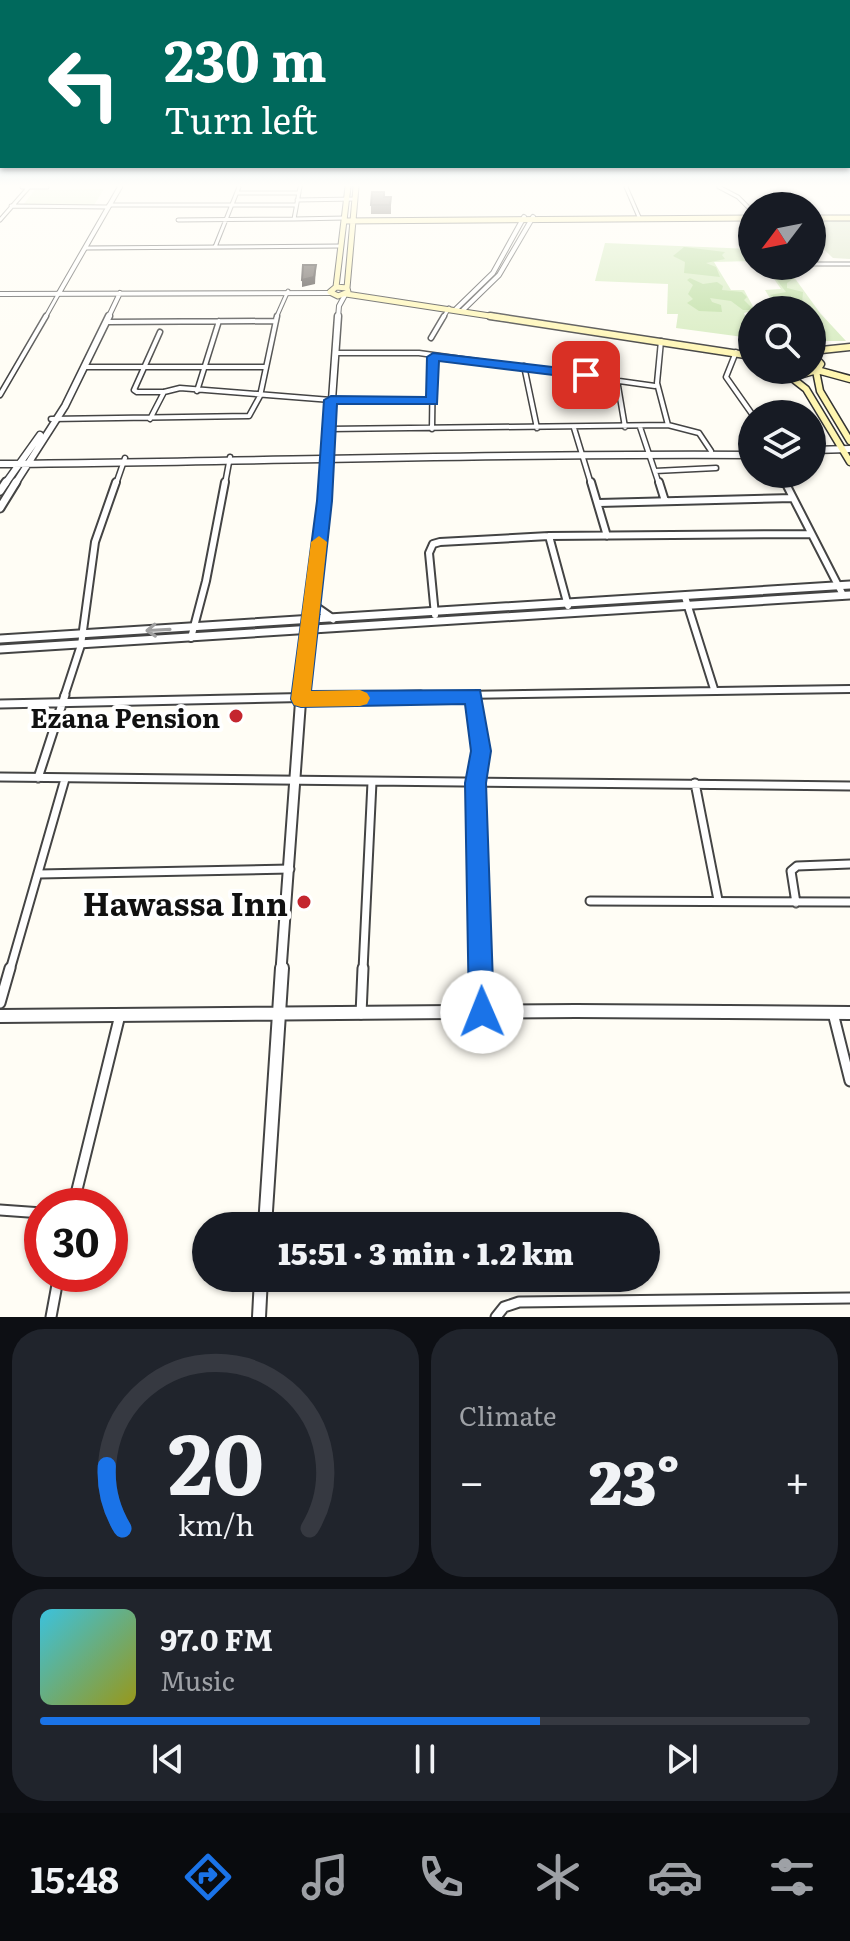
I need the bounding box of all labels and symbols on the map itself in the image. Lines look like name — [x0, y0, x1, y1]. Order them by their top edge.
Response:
north arrow — [738, 192, 826, 280]
pin — [552, 341, 620, 409]
one-way arrow — [145, 623, 171, 638]
place label: Ezana Pension — [30, 697, 220, 736]
marker: Ezana Pension — [227, 707, 245, 725]
place label: Hawassa Inn — [83, 878, 288, 926]
marker: Hawassa Inn — [295, 893, 313, 911]
position arrow — [440, 970, 524, 1054]
speed limit sign: 30 — [24, 1188, 128, 1292]

